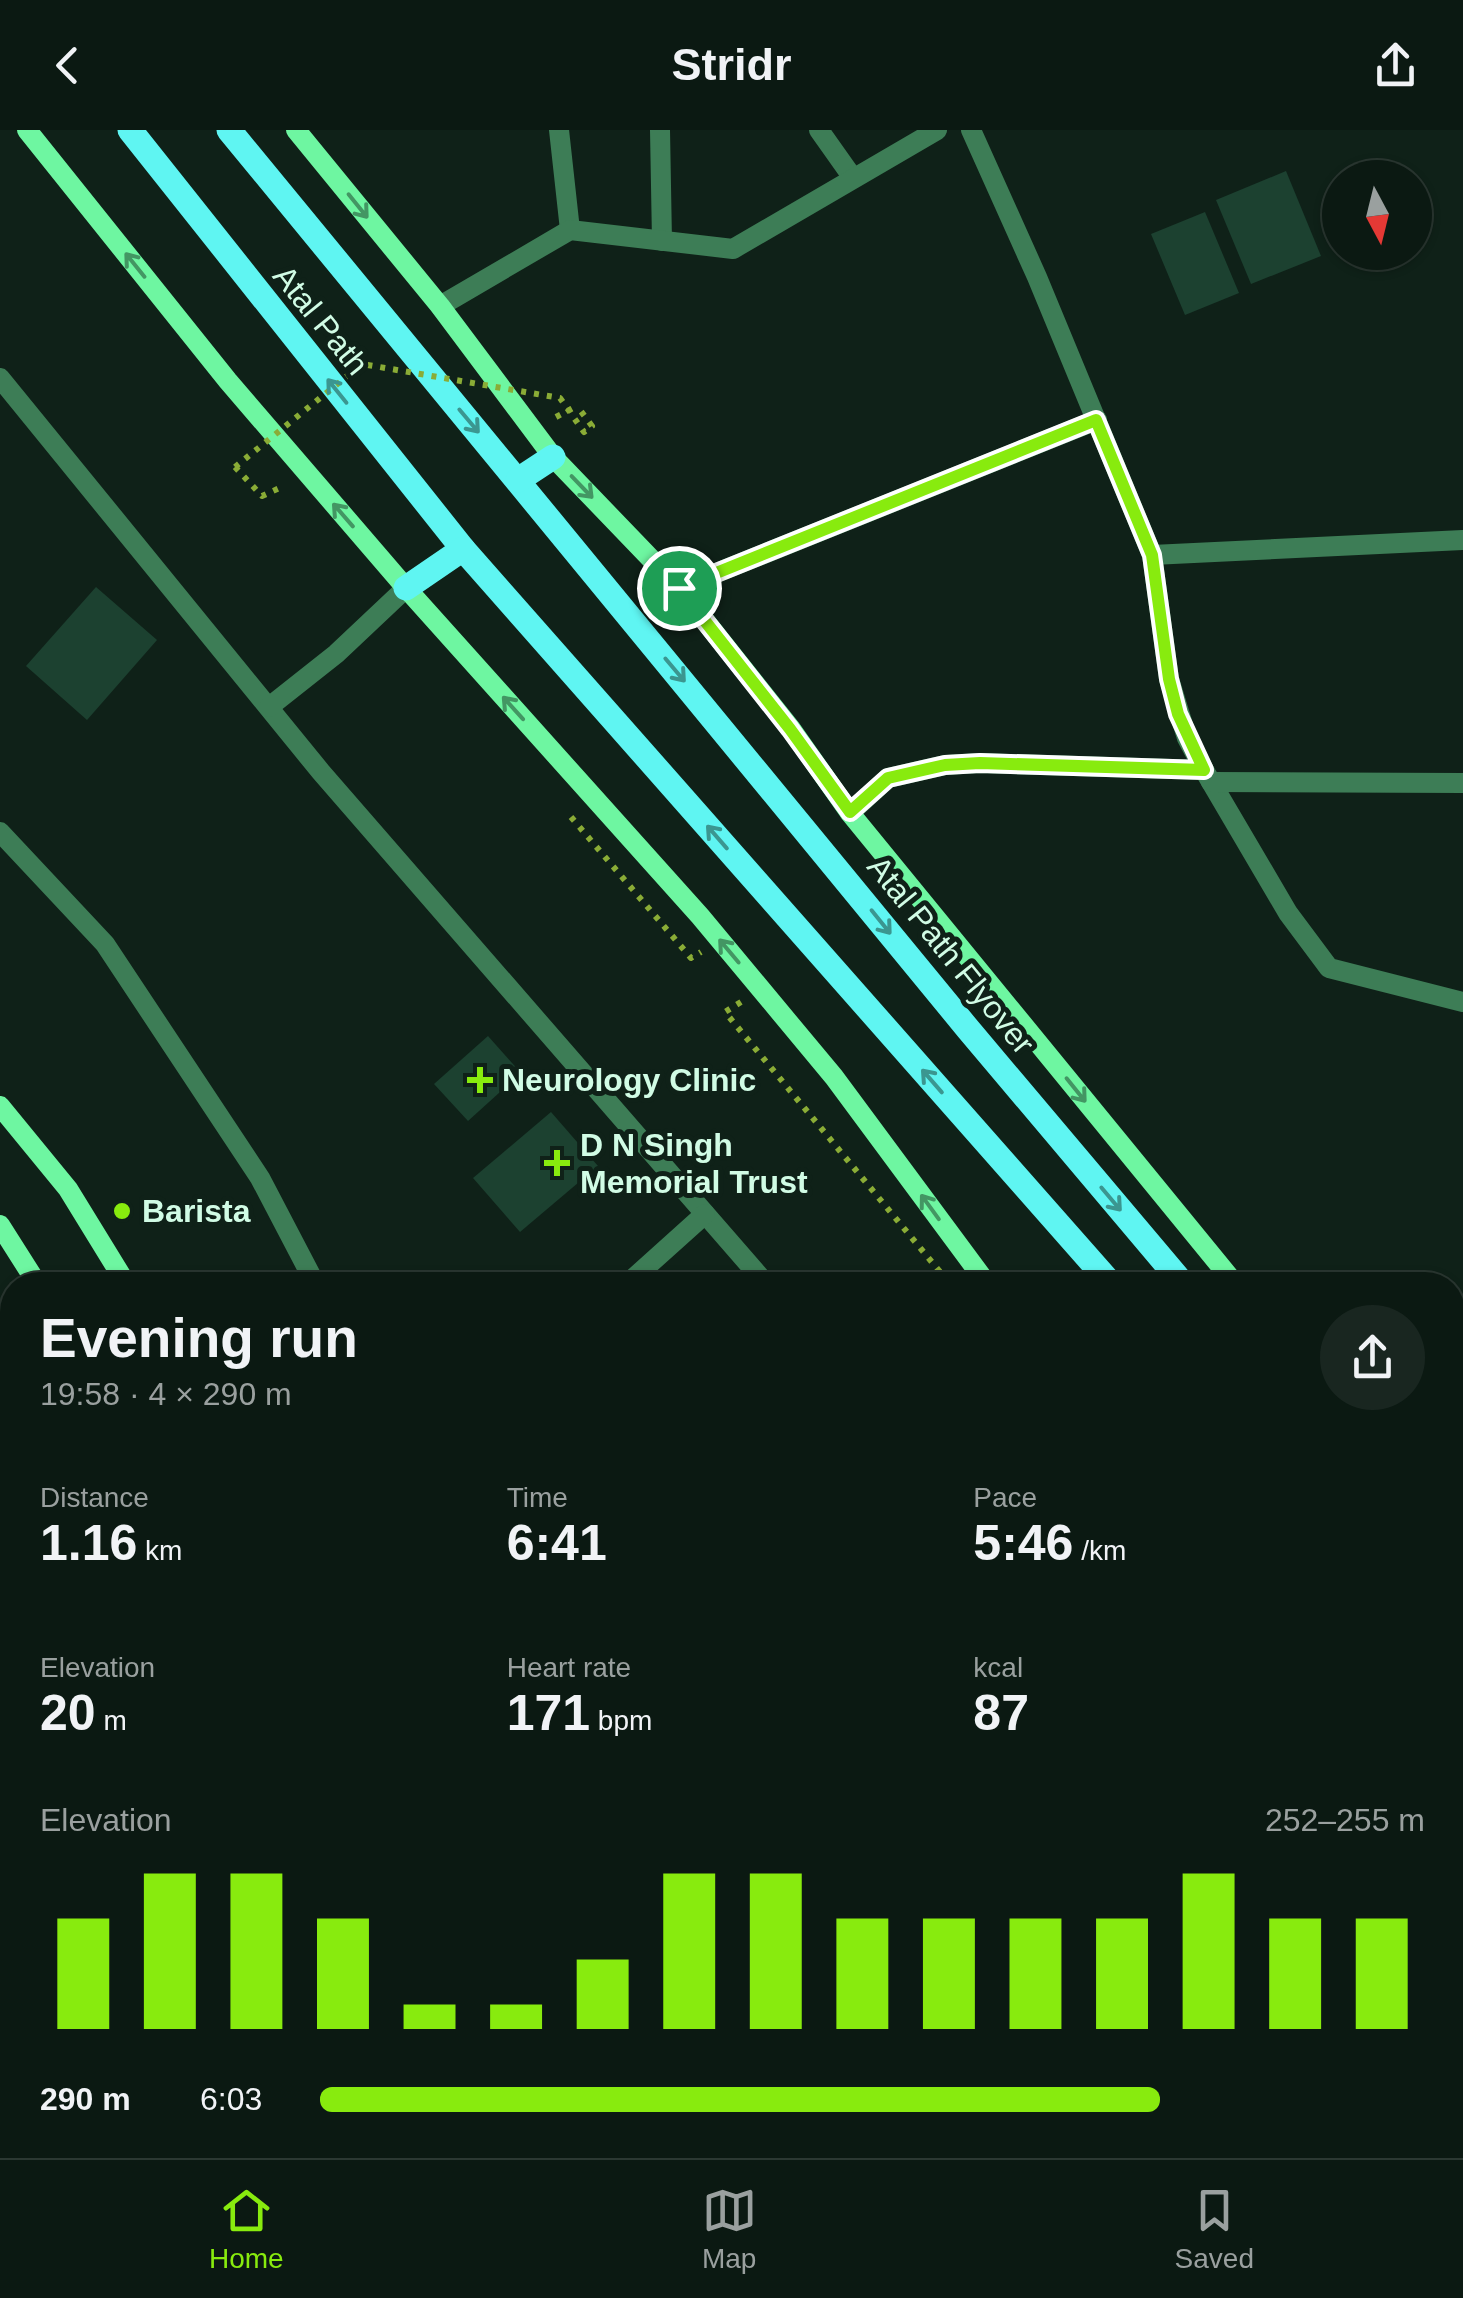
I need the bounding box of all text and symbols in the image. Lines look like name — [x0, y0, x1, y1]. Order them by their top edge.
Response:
icon: back — [40, 38, 95, 93]
icon: share — [1368, 38, 1423, 93]
text: Stridr — [671, 39, 792, 90]
north arrow — [1322, 160, 1432, 270]
map controls — [1322, 160, 1432, 270]
one-way arrow — [347, 192, 369, 218]
one-way arrow — [125, 252, 146, 279]
street label: Atal Path — [266, 258, 376, 382]
one-way arrow — [327, 378, 348, 405]
one-way arrow — [457, 408, 479, 434]
one-way arrow — [570, 474, 593, 499]
one-way arrow — [332, 502, 354, 528]
pin — [637, 546, 722, 631]
icon: arrive — [652, 561, 707, 616]
one-way arrow — [664, 657, 686, 683]
one-way arrow — [502, 696, 525, 721]
one-way arrow — [706, 825, 728, 851]
street label: Atal Path Flyover — [860, 849, 1042, 1061]
one-way arrow — [870, 908, 892, 934]
one-way arrow — [718, 939, 741, 964]
place label: Neurology Clinic — [502, 1062, 756, 1098]
marker: Neurology Clinic — [467, 1067, 493, 1093]
one-way arrow — [921, 1069, 944, 1094]
one-way arrow — [1065, 1076, 1087, 1102]
place label: D N Singh Memorial Trust — [580, 1127, 808, 1200]
marker: D N Singh Memorial Trust — [544, 1150, 570, 1176]
one-way arrow — [1100, 1185, 1122, 1211]
place label: Barista — [142, 1193, 251, 1229]
one-way arrow — [919, 1193, 940, 1221]
marker: Barista — [111, 1200, 133, 1222]
button: share — [1320, 1305, 1425, 1410]
text: Evening run — [40, 1307, 358, 1369]
text: 19:58 · 4 × 290 m — [40, 1376, 292, 1412]
text: Distance — [40, 1482, 149, 1513]
text: Time — [507, 1482, 568, 1513]
text: Pace — [973, 1482, 1037, 1513]
text: 1.16 — [40, 1515, 137, 1571]
text: 6:41 — [507, 1515, 607, 1571]
text: 5:46 — [973, 1515, 1073, 1571]
text: km — [137, 1535, 182, 1566]
text: /km — [1073, 1535, 1126, 1566]
text: Elevation — [40, 1652, 155, 1683]
text: Heart rate — [507, 1652, 631, 1683]
text: kcal — [973, 1652, 1023, 1683]
text: 20 — [40, 1685, 96, 1741]
text: 171 — [507, 1685, 590, 1741]
text: 87 — [973, 1685, 1029, 1741]
text: m — [96, 1705, 127, 1736]
text: bpm — [590, 1705, 652, 1736]
text: Elevation — [40, 1802, 172, 1838]
text: 252–255 m — [1265, 1802, 1425, 1838]
text: 290 m — [40, 2081, 131, 2117]
text: 6:03 — [200, 2081, 262, 2117]
tab: Home — [209, 2183, 284, 2275]
tab: Map — [702, 2183, 757, 2275]
tab: Saved — [1175, 2183, 1254, 2275]

